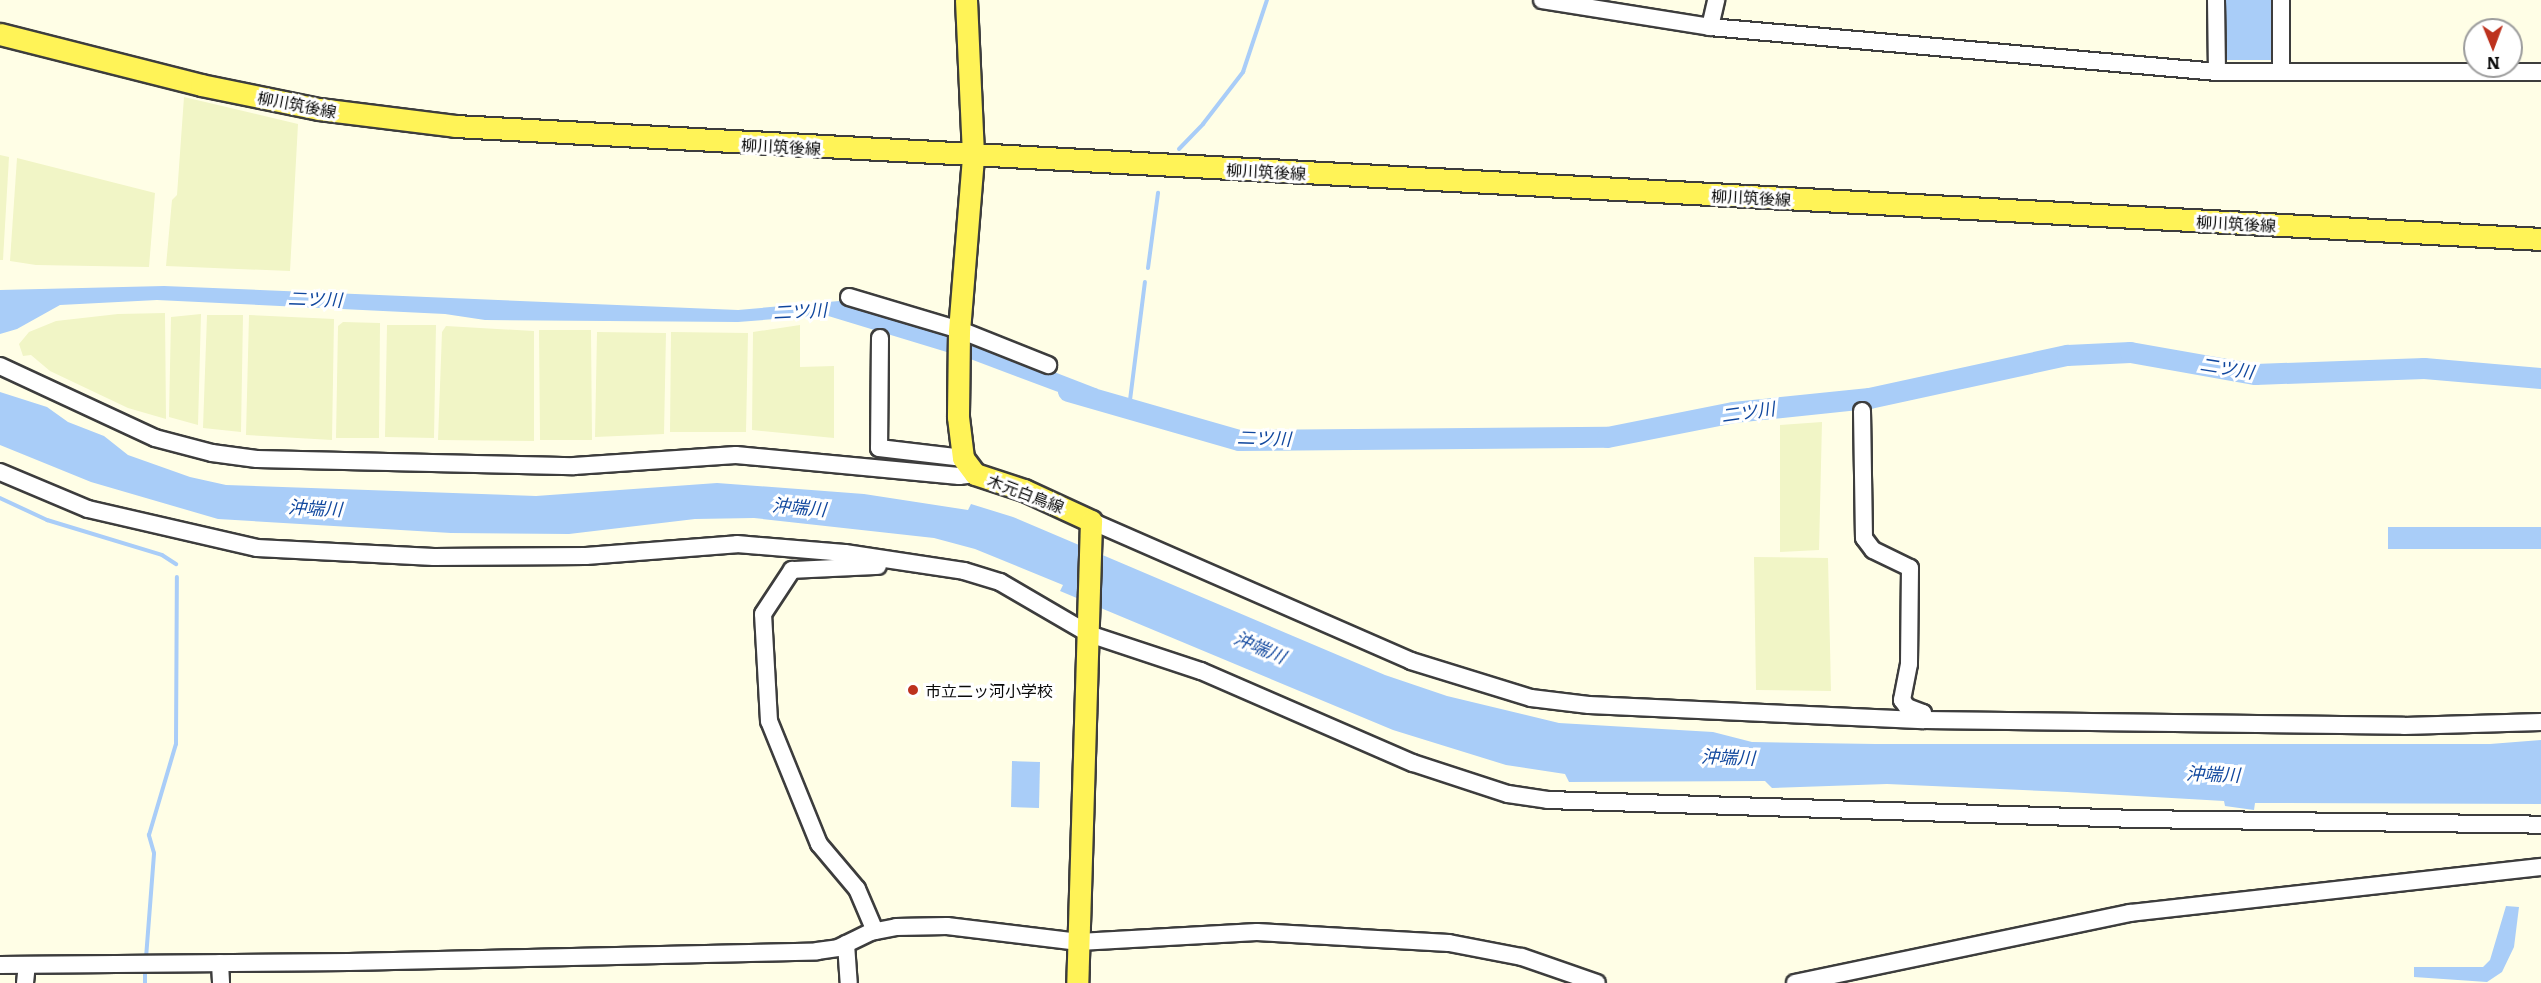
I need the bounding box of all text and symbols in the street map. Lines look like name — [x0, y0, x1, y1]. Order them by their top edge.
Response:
north arrow — [2463, 18, 2523, 78]
text: N — [2486, 52, 2500, 76]
street label: 柳川筑後線 — [256, 87, 338, 121]
street label: 柳川筑後線 — [741, 134, 821, 158]
street label: 柳川筑後線 — [1226, 159, 1306, 183]
street label: 柳川筑後線 — [1711, 185, 1791, 209]
street label: 柳川筑後線 — [2196, 211, 2276, 235]
water label: 二ツ川 — [288, 287, 342, 311]
water label: 二ツ川 — [772, 299, 828, 323]
water label: 二ツ川 — [2199, 353, 2255, 383]
water label: 二ツ川 — [1720, 398, 1776, 426]
water label: 二ツ川 — [1237, 426, 1291, 450]
street label: 木元白鳥線 — [985, 470, 1067, 516]
water label: 沖端川 — [771, 494, 827, 520]
water label: 沖端川 — [287, 496, 343, 520]
water label: 沖端川 — [1231, 627, 1289, 667]
place label: 市立二ッ河小学校 — [925, 680, 1053, 700]
marker: 市立二ッ河小学校 — [906, 683, 920, 697]
water label: 沖端川 — [1701, 745, 1755, 769]
water label: 沖端川 — [2186, 762, 2240, 786]

